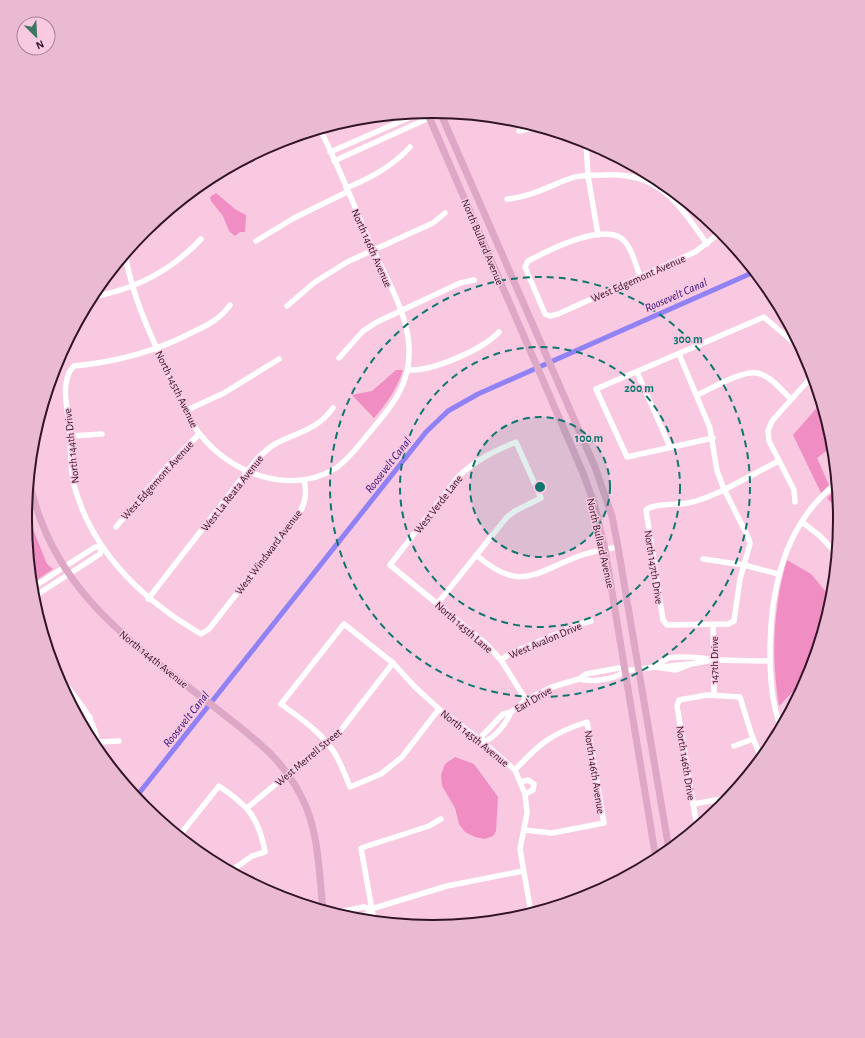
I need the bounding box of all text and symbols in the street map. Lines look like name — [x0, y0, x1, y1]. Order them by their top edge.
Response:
north arrow — [16, 16, 56, 56]
text: N — [34, 38, 46, 51]
street label: North Bullard Avenue — [459, 198, 506, 287]
street label: North 146th Avenue — [349, 207, 394, 289]
street label: West Edgemont Avenue — [589, 253, 687, 304]
water label: Roosevelt Canal — [643, 276, 709, 314]
text: 300 m — [673, 333, 703, 345]
street label: North 145th Avenue — [153, 349, 200, 429]
text: 200 m — [624, 382, 654, 394]
street label: North 144th Drive — [62, 408, 81, 484]
text: 100 m — [575, 432, 603, 444]
water label: Roosevelt Canal — [363, 435, 413, 495]
street label: West Edgemont Avenue — [119, 439, 196, 522]
street label: West La Reata Avenue — [199, 453, 266, 534]
street label: West Verde Lane — [412, 473, 465, 536]
centre of rings — [533, 480, 547, 494]
street label: North Bullard Avenue — [585, 497, 616, 589]
street label: West Windward Avenue — [233, 508, 304, 597]
street label: North 147th Drive — [642, 529, 665, 605]
street label: North 145th Lane — [433, 600, 495, 655]
street label: West Avalon Drive — [507, 620, 583, 661]
street label: North 144th Avenue — [117, 628, 190, 690]
street label: 147th Drive — [709, 636, 720, 684]
street label: Earl Drive — [513, 684, 554, 714]
water label: Roosevelt Canal — [161, 689, 211, 749]
street label: North 145th Avenue — [439, 708, 511, 769]
street label: North 146th Drive — [674, 725, 697, 801]
street label: West Merrell Street — [273, 726, 344, 788]
street label: North 146th Avenue — [582, 729, 607, 815]

